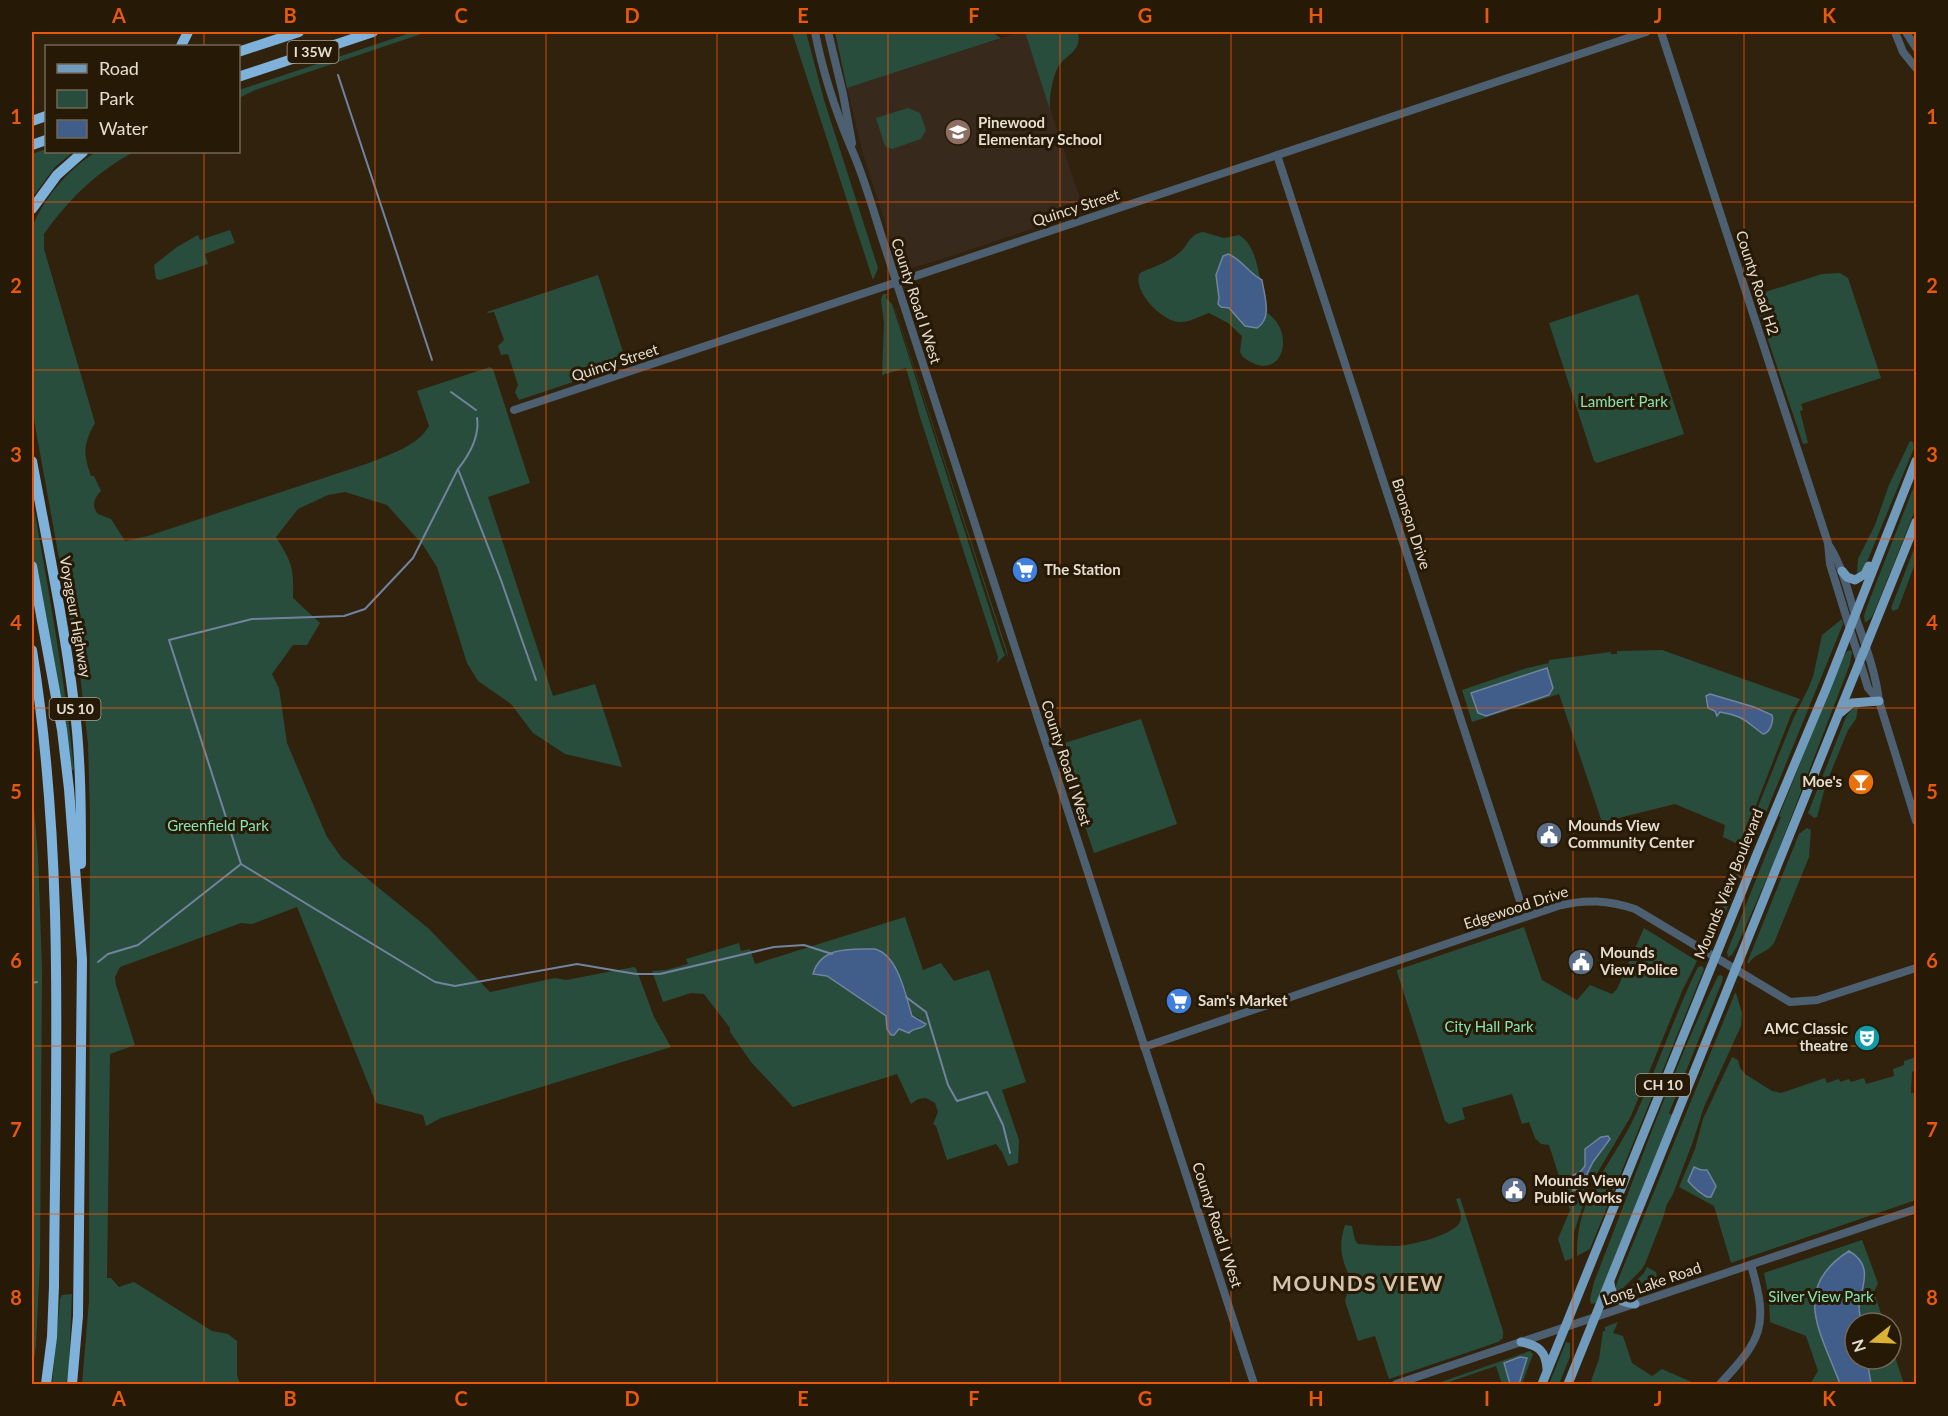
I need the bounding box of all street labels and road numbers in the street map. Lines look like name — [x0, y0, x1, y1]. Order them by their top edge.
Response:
road number: I 35W — [288, 41, 338, 63]
street label: Quincy Street — [1030, 184, 1122, 230]
street label: County Road H2 — [1733, 228, 1783, 337]
street label: County Road I West — [888, 236, 946, 366]
street label: Quincy Street — [569, 339, 661, 385]
street label: Bronson Drive — [1389, 476, 1435, 571]
street label: Voyageur Highway — [56, 555, 96, 679]
road number: US 10 — [50, 698, 100, 720]
street label: County Road I West — [1038, 698, 1096, 828]
street label: Mounds View Boulevard — [1690, 806, 1766, 961]
street label: Edgewood Drive — [1461, 882, 1570, 932]
road number: CH 10 — [1636, 1074, 1690, 1096]
street label: County Road I West — [1189, 1160, 1247, 1290]
street label: Long Lake Road — [1600, 1258, 1703, 1308]

